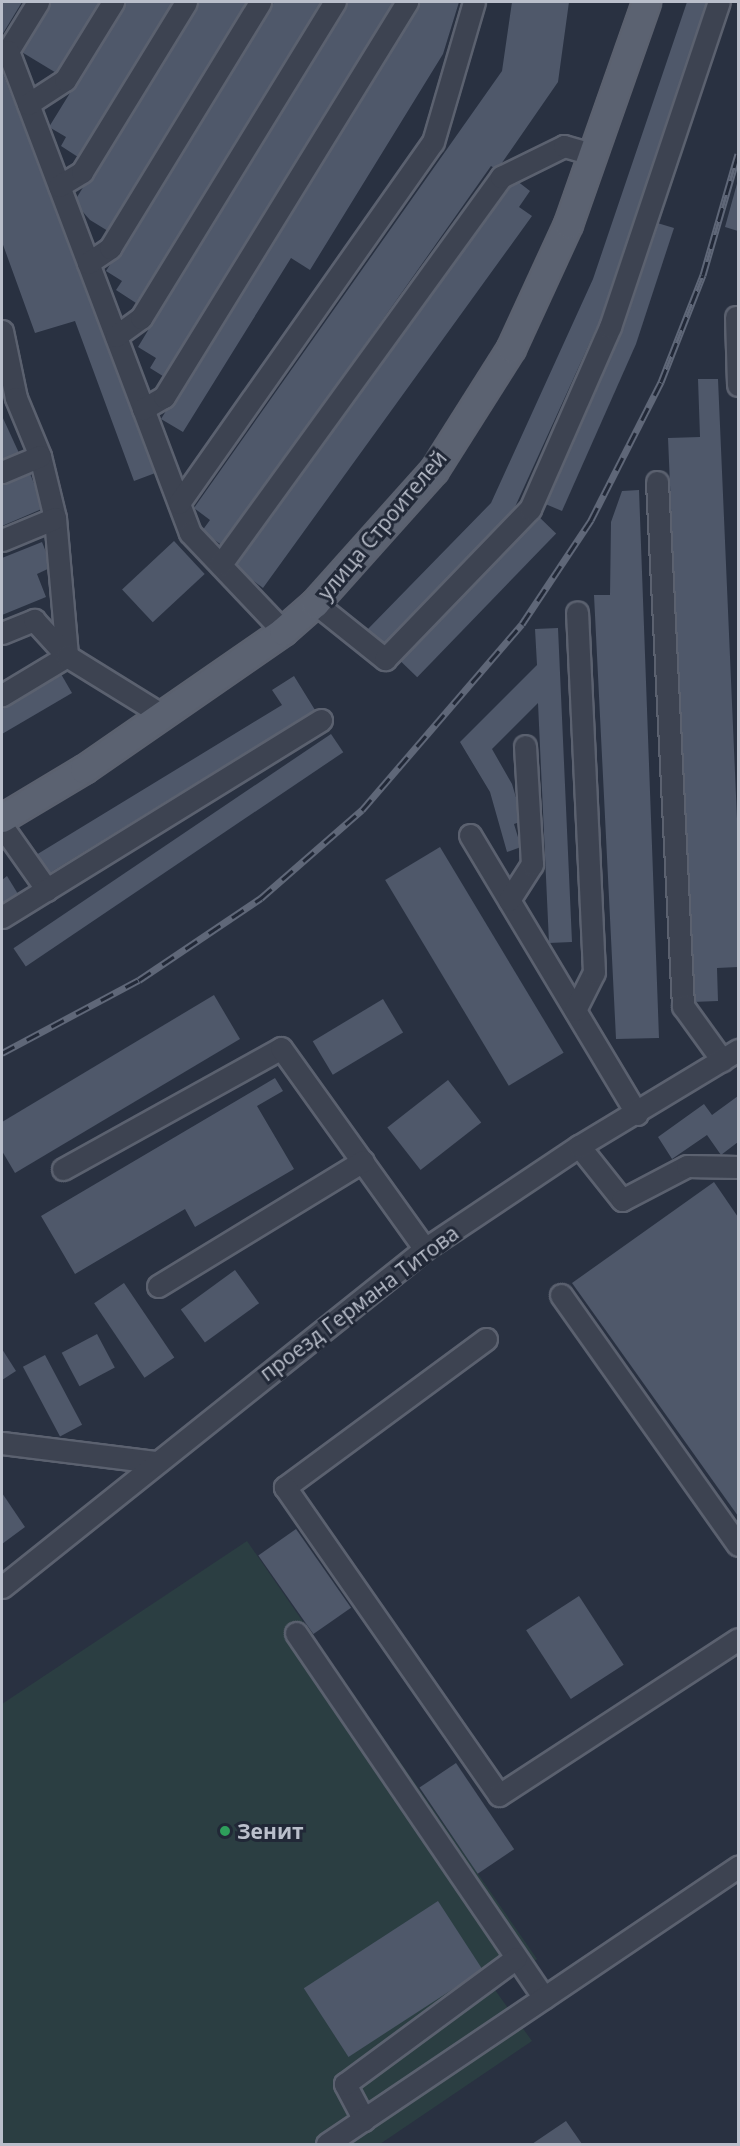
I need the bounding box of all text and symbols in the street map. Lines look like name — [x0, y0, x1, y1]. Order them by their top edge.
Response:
street label: улица Строителей — [312, 445, 452, 605]
street label: проезд Германа Титова — [255, 1220, 463, 1386]
place label: Зенит — [237, 1818, 304, 1844]
marker: Зенит — [218, 1824, 232, 1838]

